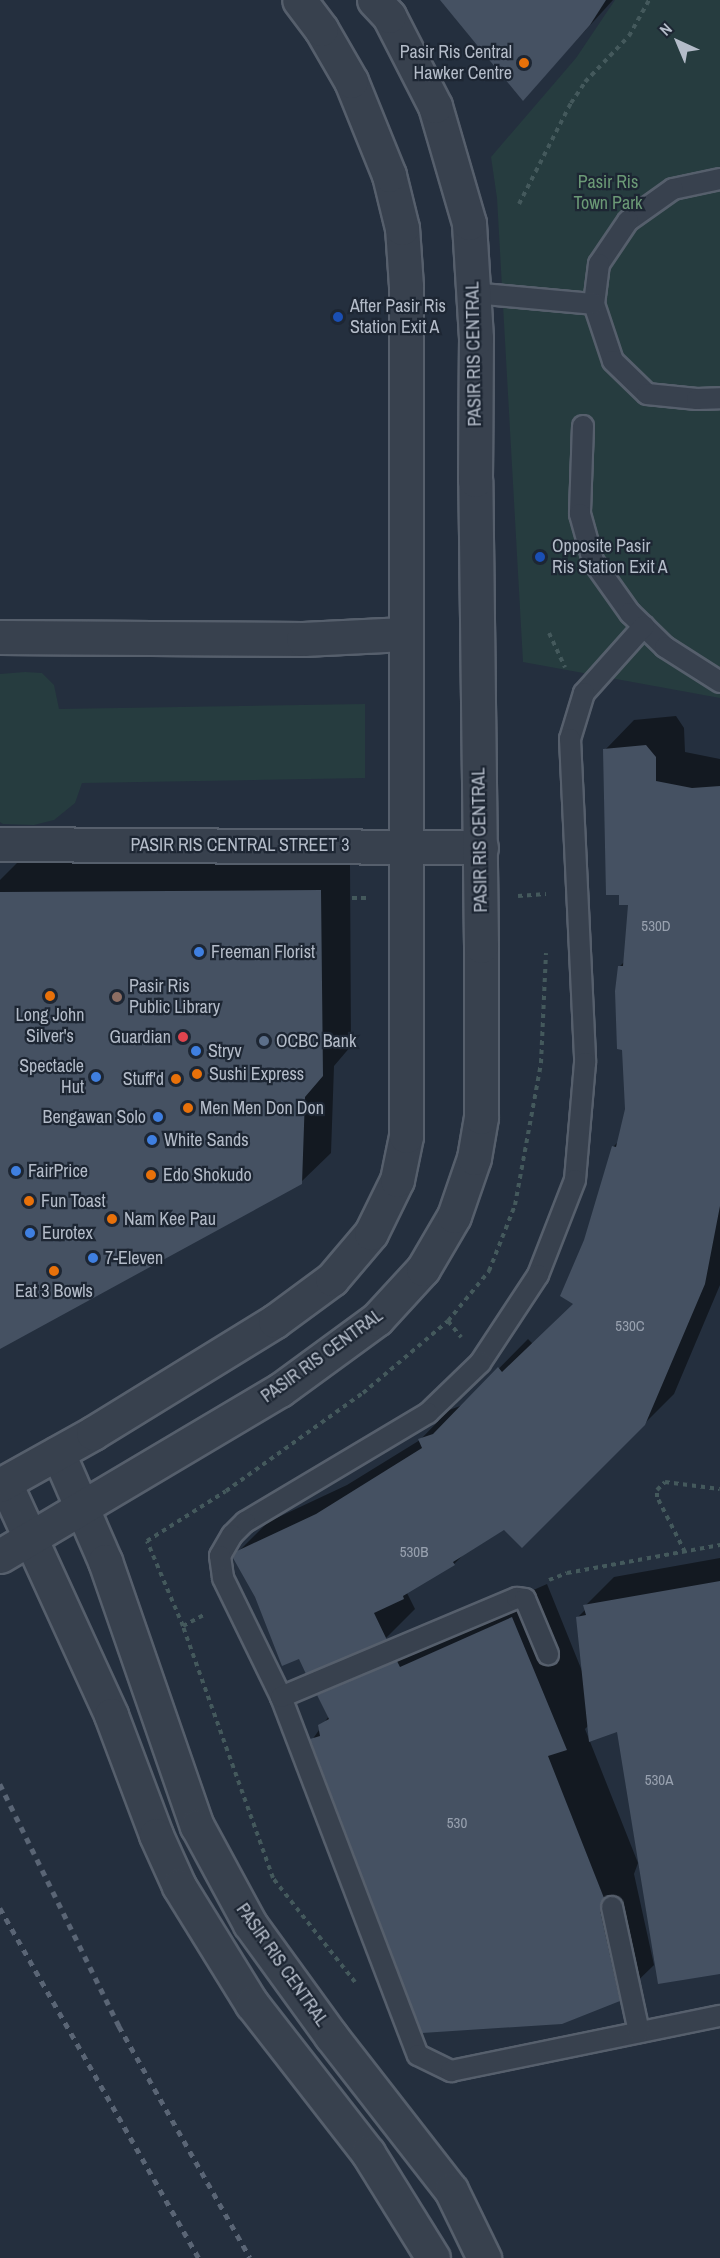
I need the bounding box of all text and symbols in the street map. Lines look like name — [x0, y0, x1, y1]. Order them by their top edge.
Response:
north arrow — [648, 12, 708, 72]
text: N — [654, 18, 677, 40]
place label: Pasir Ris Central Hawker Centre — [400, 42, 512, 84]
marker: Pasir Ris Central Hawker Centre — [517, 56, 531, 70]
park label: Pasir Ris Town Park — [574, 172, 642, 214]
street label: PASIR RIS CENTRAL — [462, 281, 486, 427]
place label: After Pasir Ris Station Exit A — [350, 296, 446, 338]
marker: After Pasir Ris Station Exit A — [331, 310, 345, 324]
place label: Opposite Pasir Ris Station Exit A — [552, 536, 669, 578]
marker: Opposite Pasir Ris Station Exit A — [533, 550, 547, 564]
street label: PASIR RIS CENTRAL — [468, 767, 492, 913]
street label: PASIR RIS CENTRAL STREET 3 — [130, 834, 350, 856]
house number: 530D — [641, 917, 671, 935]
place label: Freeman Florist — [211, 941, 315, 963]
marker: Freeman Florist — [192, 945, 206, 959]
place label: Pasir Ris Public Library — [129, 976, 220, 1018]
marker: Long John Silver's — [43, 989, 57, 1003]
marker: Pasir Ris Public Library — [110, 990, 124, 1004]
place label: Long John Silver's — [16, 1005, 84, 1048]
place label: Guardian — [109, 1026, 171, 1048]
marker: Guardian — [176, 1030, 190, 1044]
place label: OCBC Bank — [276, 1030, 356, 1052]
marker: OCBC Bank — [257, 1034, 271, 1048]
place label: Stryv — [208, 1040, 242, 1062]
marker: Stryv — [189, 1044, 203, 1058]
place label: Spectacle Hut — [19, 1056, 84, 1098]
place label: Sushi Express — [209, 1063, 304, 1085]
marker: Sushi Express — [190, 1067, 204, 1081]
place label: Stuff'd — [123, 1068, 164, 1090]
marker: Spectacle Hut — [89, 1070, 103, 1084]
marker: Stuff'd — [169, 1072, 183, 1086]
place label: Men Men Don Don — [200, 1097, 324, 1119]
marker: Men Men Don Don — [181, 1101, 195, 1115]
place label: Bengawan Solo — [43, 1106, 146, 1128]
marker: Bengawan Solo — [151, 1110, 165, 1124]
place label: White Sands — [164, 1129, 249, 1151]
marker: White Sands — [145, 1133, 159, 1147]
place label: FairPrice — [28, 1160, 88, 1182]
marker: FairPrice — [9, 1164, 23, 1178]
place label: Edo Shokudo — [163, 1164, 252, 1186]
marker: Edo Shokudo — [144, 1168, 158, 1182]
place label: Fun Toast — [41, 1190, 106, 1212]
marker: Fun Toast — [22, 1194, 36, 1208]
place label: Nam Kee Pau — [124, 1208, 216, 1230]
marker: Nam Kee Pau — [105, 1212, 119, 1226]
place label: Eurotex — [42, 1222, 93, 1244]
marker: Eurotex — [23, 1226, 37, 1240]
place label: 7-Eleven — [105, 1247, 163, 1269]
marker: 7-Eleven — [86, 1251, 100, 1265]
marker: Eat 3 Bowls — [47, 1264, 61, 1278]
place label: Eat 3 Bowls — [15, 1280, 93, 1302]
street label: PASIR RIS CENTRAL — [257, 1305, 387, 1407]
house number: 530C — [615, 1317, 645, 1335]
house number: 530B — [400, 1543, 428, 1561]
house number: 530A — [645, 1771, 673, 1789]
house number: 530 — [447, 1814, 467, 1832]
street label: PASIR RIS CENTRAL — [232, 1899, 332, 2031]

